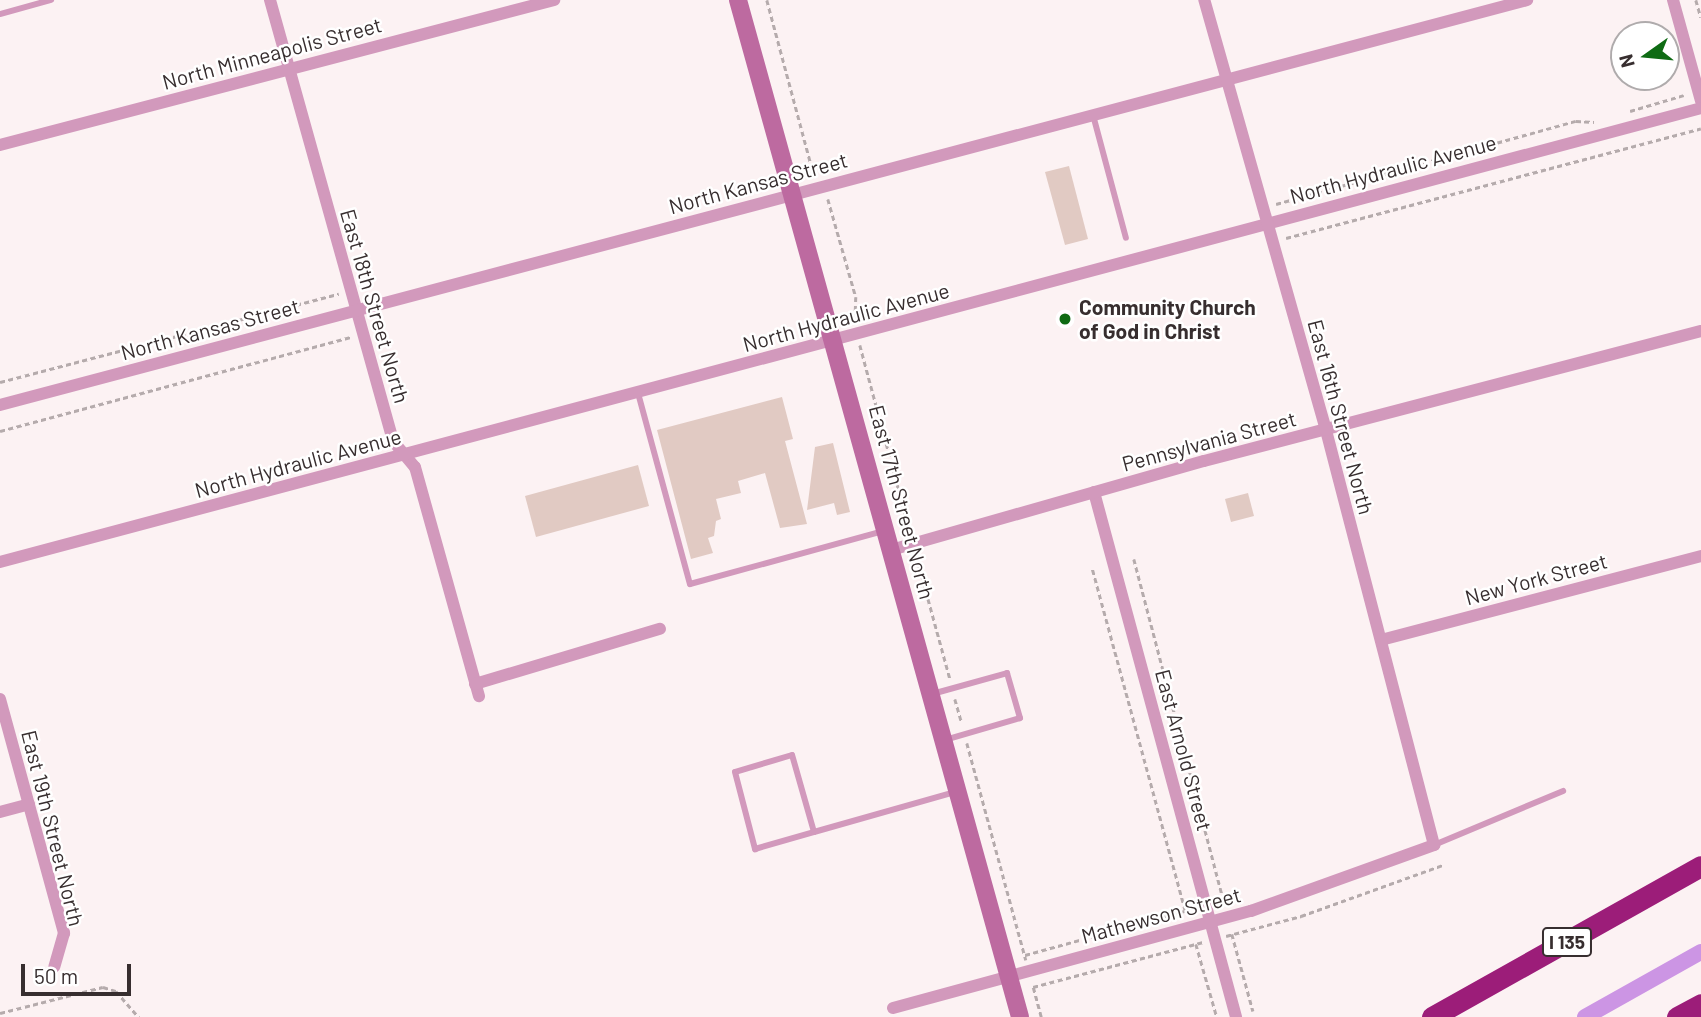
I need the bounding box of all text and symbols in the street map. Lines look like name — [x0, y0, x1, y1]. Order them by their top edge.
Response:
street label: North Minneapolis Street — [160, 12, 384, 94]
north arrow — [1610, 21, 1680, 91]
text: N — [1613, 52, 1639, 70]
street label: North Hydraulic Avenue — [1287, 129, 1499, 209]
street label: North Kansas Street — [666, 147, 850, 219]
street label: East 18th Street North — [335, 206, 415, 406]
street label: North Hydraulic Avenue — [740, 277, 952, 357]
street label: North Kansas Street — [118, 293, 302, 365]
place label: Community Church of God in Christ — [1079, 294, 1256, 344]
marker: Community Church of God in Christ — [1057, 311, 1073, 327]
street label: East 16th Street North — [1303, 317, 1379, 517]
street label: East 17th Street North — [864, 402, 940, 602]
street label: Pennsylvania Street — [1119, 406, 1299, 476]
street label: North Hydraulic Avenue — [192, 423, 404, 503]
street label: New York Street — [1462, 548, 1610, 610]
street label: East Arnold Street — [1150, 666, 1218, 834]
street label: East 19th Street North — [16, 727, 90, 929]
street label: Mathewson Street — [1078, 882, 1244, 948]
road number: I 135 — [1541, 926, 1593, 958]
scale bar — [24, 950, 135, 994]
text: 50 m — [34, 963, 78, 988]

